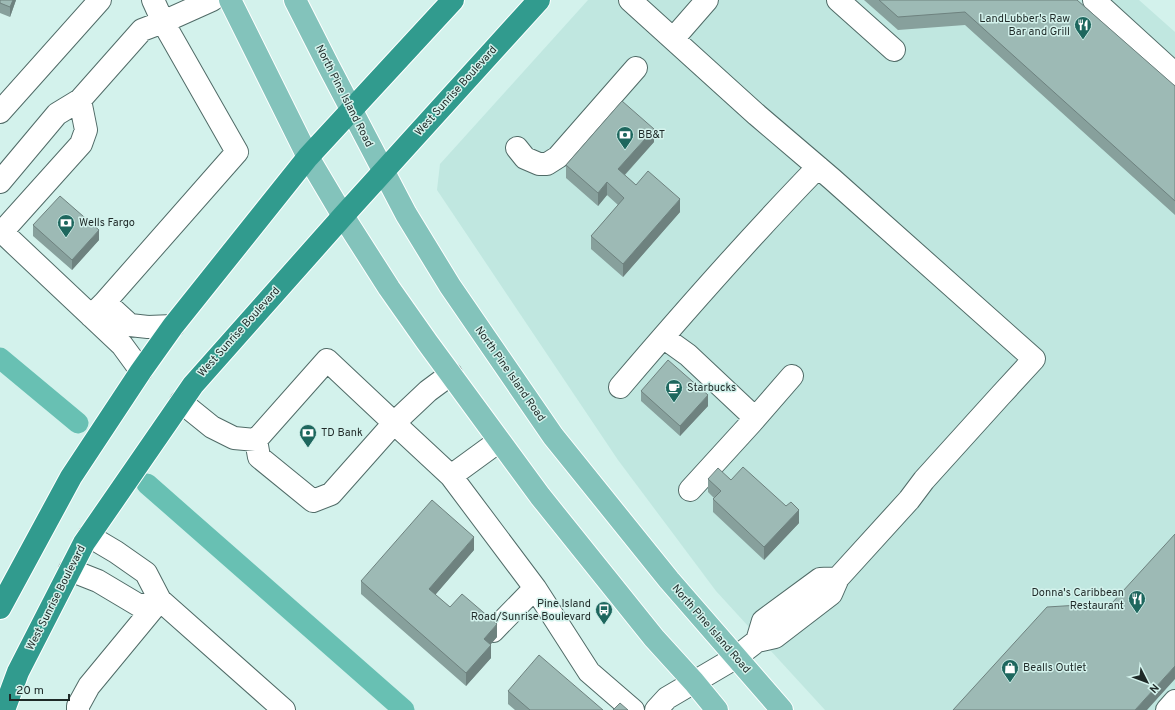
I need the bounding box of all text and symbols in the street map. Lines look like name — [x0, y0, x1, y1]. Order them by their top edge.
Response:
place label: LandLubber's Raw Bar and Grill — [979, 12, 1070, 39]
restaurant icon: LandLubber's Raw Bar and Grill — [1073, 15, 1093, 40]
street label: North Pine Island Road — [312, 42, 376, 150]
street label: West Sunrise Boulevard — [412, 43, 500, 139]
bank icon: BB&T — [615, 125, 635, 150]
place label: BB&T — [638, 128, 665, 142]
bank icon: Wells Fargo — [56, 213, 76, 238]
place label: Wells Fargo — [79, 216, 135, 230]
street label: West Sunrise Boulevard — [195, 284, 283, 380]
street label: North Pine Island Road — [472, 324, 548, 424]
cafe icon: Starbucks — [664, 378, 684, 403]
place label: Starbucks — [687, 381, 736, 395]
bank icon: TD Bank — [298, 423, 318, 448]
place label: TD Bank — [321, 426, 363, 440]
street label: West Sunrise Boulevard — [23, 543, 89, 653]
street label: North Pine Island Road — [669, 582, 753, 676]
place label: Donna's Caribbean Restaurant — [1031, 586, 1124, 613]
restaurant icon: Donna's Caribbean Restaurant — [1127, 589, 1147, 614]
place label: Pine Island Road/Sunrise Boulevard — [471, 597, 591, 624]
bus stop icon: Pine Island Road/Sunrise Boulevard — [594, 600, 614, 625]
shop icon: Bealls Outlet — [1000, 658, 1020, 683]
place label: Bealls Outlet — [1023, 661, 1086, 675]
north arrow — [1127, 662, 1167, 702]
scale bar — [10, 676, 69, 702]
text: N — [1146, 680, 1162, 696]
text: 20 m — [16, 683, 44, 699]

